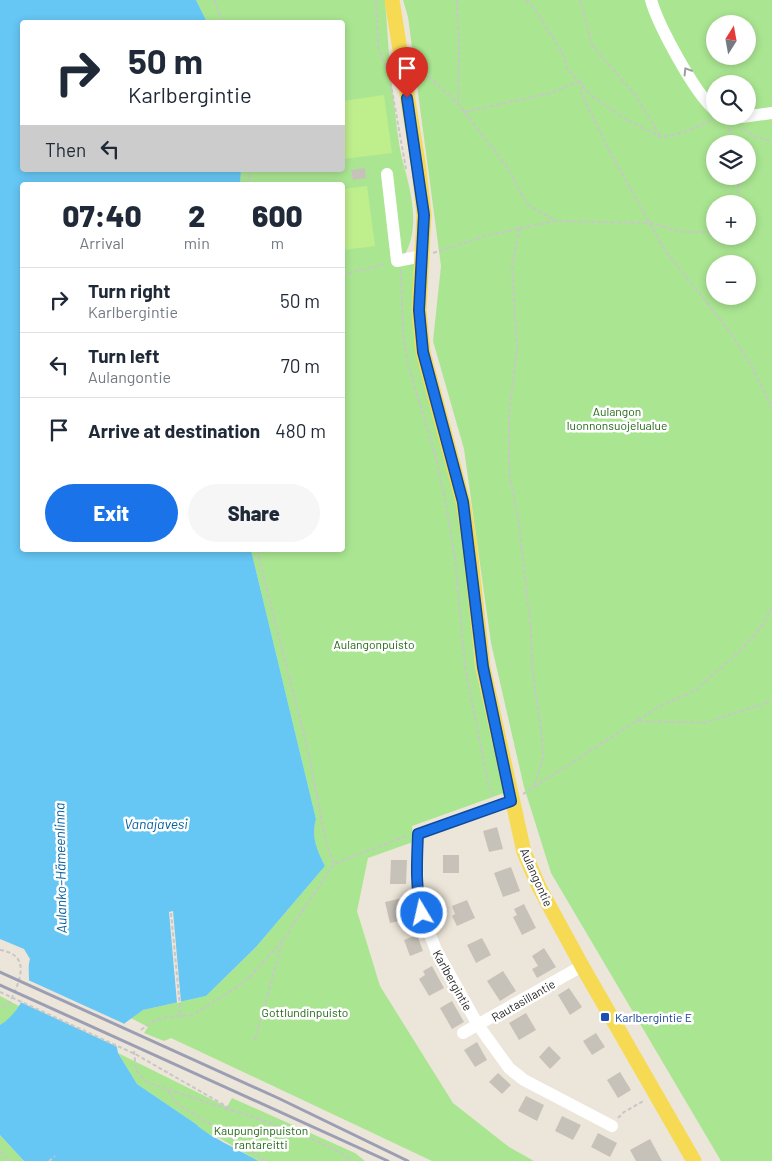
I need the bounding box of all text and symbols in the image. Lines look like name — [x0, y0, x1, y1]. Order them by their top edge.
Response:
north arrow — [706, 15, 756, 65]
map controls — [706, 15, 756, 305]
text: 50 m — [128, 39, 203, 81]
icon: right — [45, 40, 110, 105]
pin — [386, 47, 428, 98]
icon: arrive — [393, 54, 421, 82]
one-way arrow — [683, 67, 693, 76]
button: search — [706, 75, 756, 125]
text: Karlbergintie — [128, 81, 252, 107]
icon: left — [96, 135, 124, 163]
button: layers — [706, 135, 756, 185]
text: Then — [45, 138, 86, 161]
button: + — [706, 195, 756, 245]
text: 07:40 — [62, 197, 142, 233]
text: 2 — [188, 197, 205, 233]
text: 600 — [252, 197, 303, 233]
text: Arrival — [80, 233, 124, 252]
text: min — [184, 233, 210, 252]
text: m — [271, 233, 284, 252]
button: − — [706, 255, 756, 305]
text: Turn right — [88, 279, 170, 302]
icon: right — [45, 286, 73, 314]
text: 50 m — [280, 289, 320, 312]
text: Karlbergintie — [88, 302, 178, 321]
text: Turn left — [88, 344, 159, 367]
icon: left — [45, 351, 73, 379]
text: 70 m — [281, 354, 320, 377]
text: Aulangontie — [88, 367, 171, 386]
park label: Aulangon luonnonsuojelualue — [567, 404, 667, 432]
icon: arrive — [45, 416, 73, 444]
text: Arrive at destination — [88, 419, 260, 442]
text: 480 m — [275, 419, 326, 442]
button: Exit — [45, 484, 178, 542]
button: Share — [188, 484, 320, 542]
park label: Aulangonpuisto — [333, 637, 415, 651]
water label: Aulanko–Hämeenlinna — [50, 802, 70, 934]
water label: Vanajavesi — [124, 815, 188, 832]
street label: Aulangontie — [518, 846, 556, 908]
position arrow — [395, 886, 447, 938]
street label: Karlbergintie — [431, 947, 475, 1013]
street label: Rautasillantie — [489, 976, 557, 1024]
park label: Gottlundinpuisto — [262, 1005, 348, 1019]
place label: Karlbergintie E — [615, 1010, 692, 1024]
marker: Karlbergintie E — [599, 1011, 611, 1023]
park label: Kaupunginpuiston rantareitti — [214, 1123, 308, 1151]

